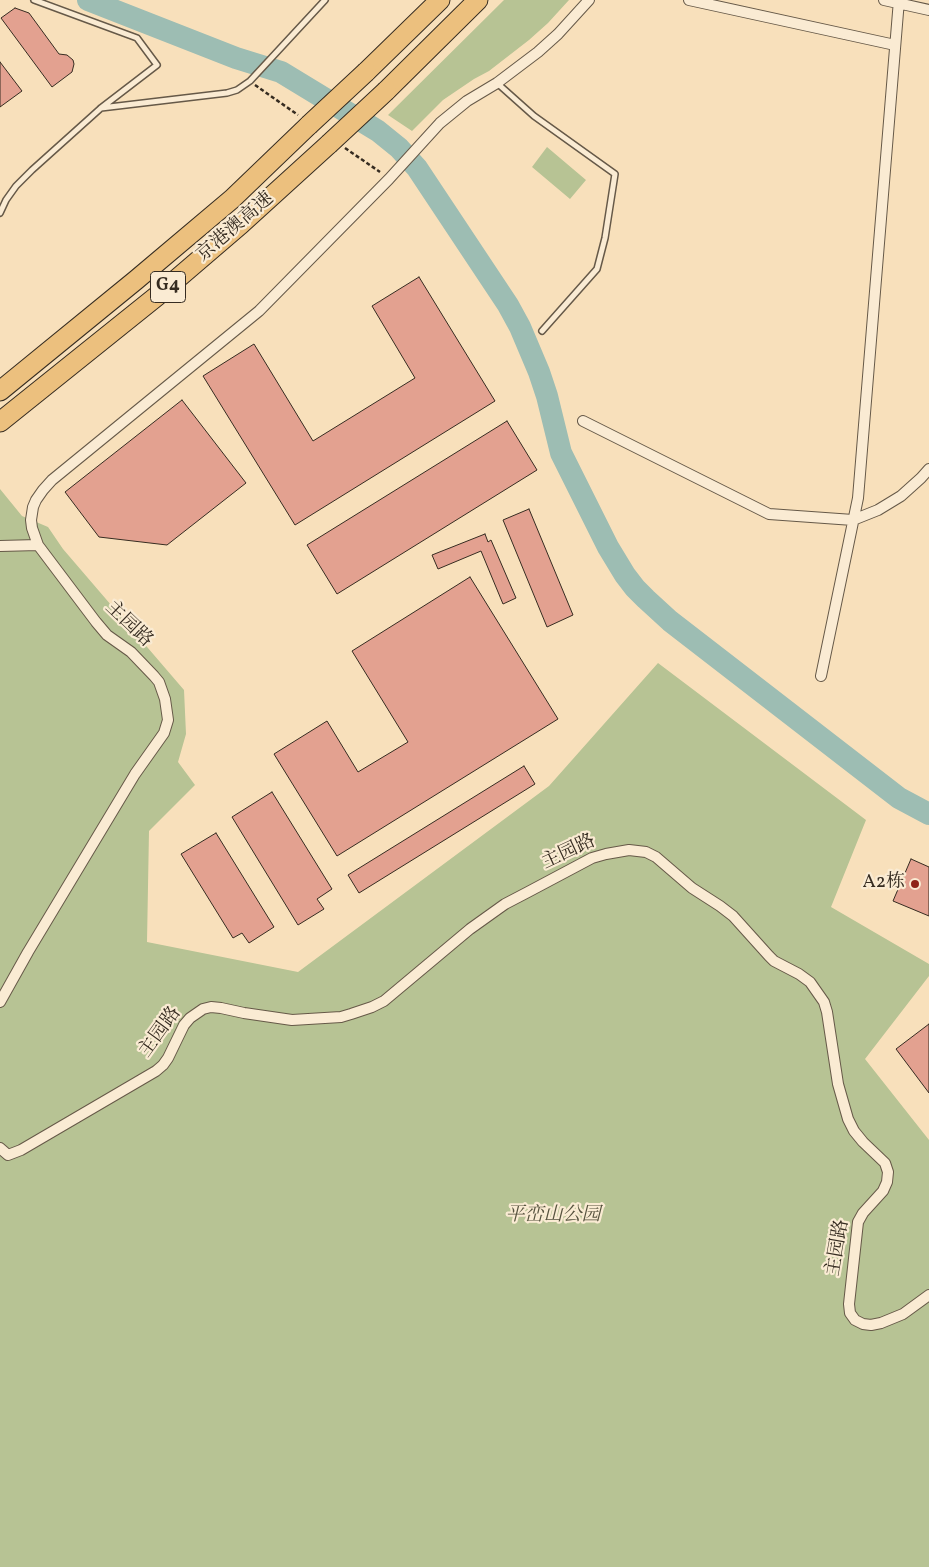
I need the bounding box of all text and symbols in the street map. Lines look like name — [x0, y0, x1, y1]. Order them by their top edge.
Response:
street label: 京港澳高速 — [193, 188, 279, 268]
road number: G4 — [150, 272, 186, 302]
street label: 主园路 — [100, 597, 156, 653]
street label: 主园路 — [538, 831, 600, 875]
place label: A2栋 — [862, 873, 905, 895]
marker: A2栋 — [909, 878, 921, 890]
street label: 主园路 — [135, 1003, 187, 1063]
park label: 平峦山公园 — [506, 1206, 600, 1228]
street label: 主园路 — [823, 1218, 855, 1278]

